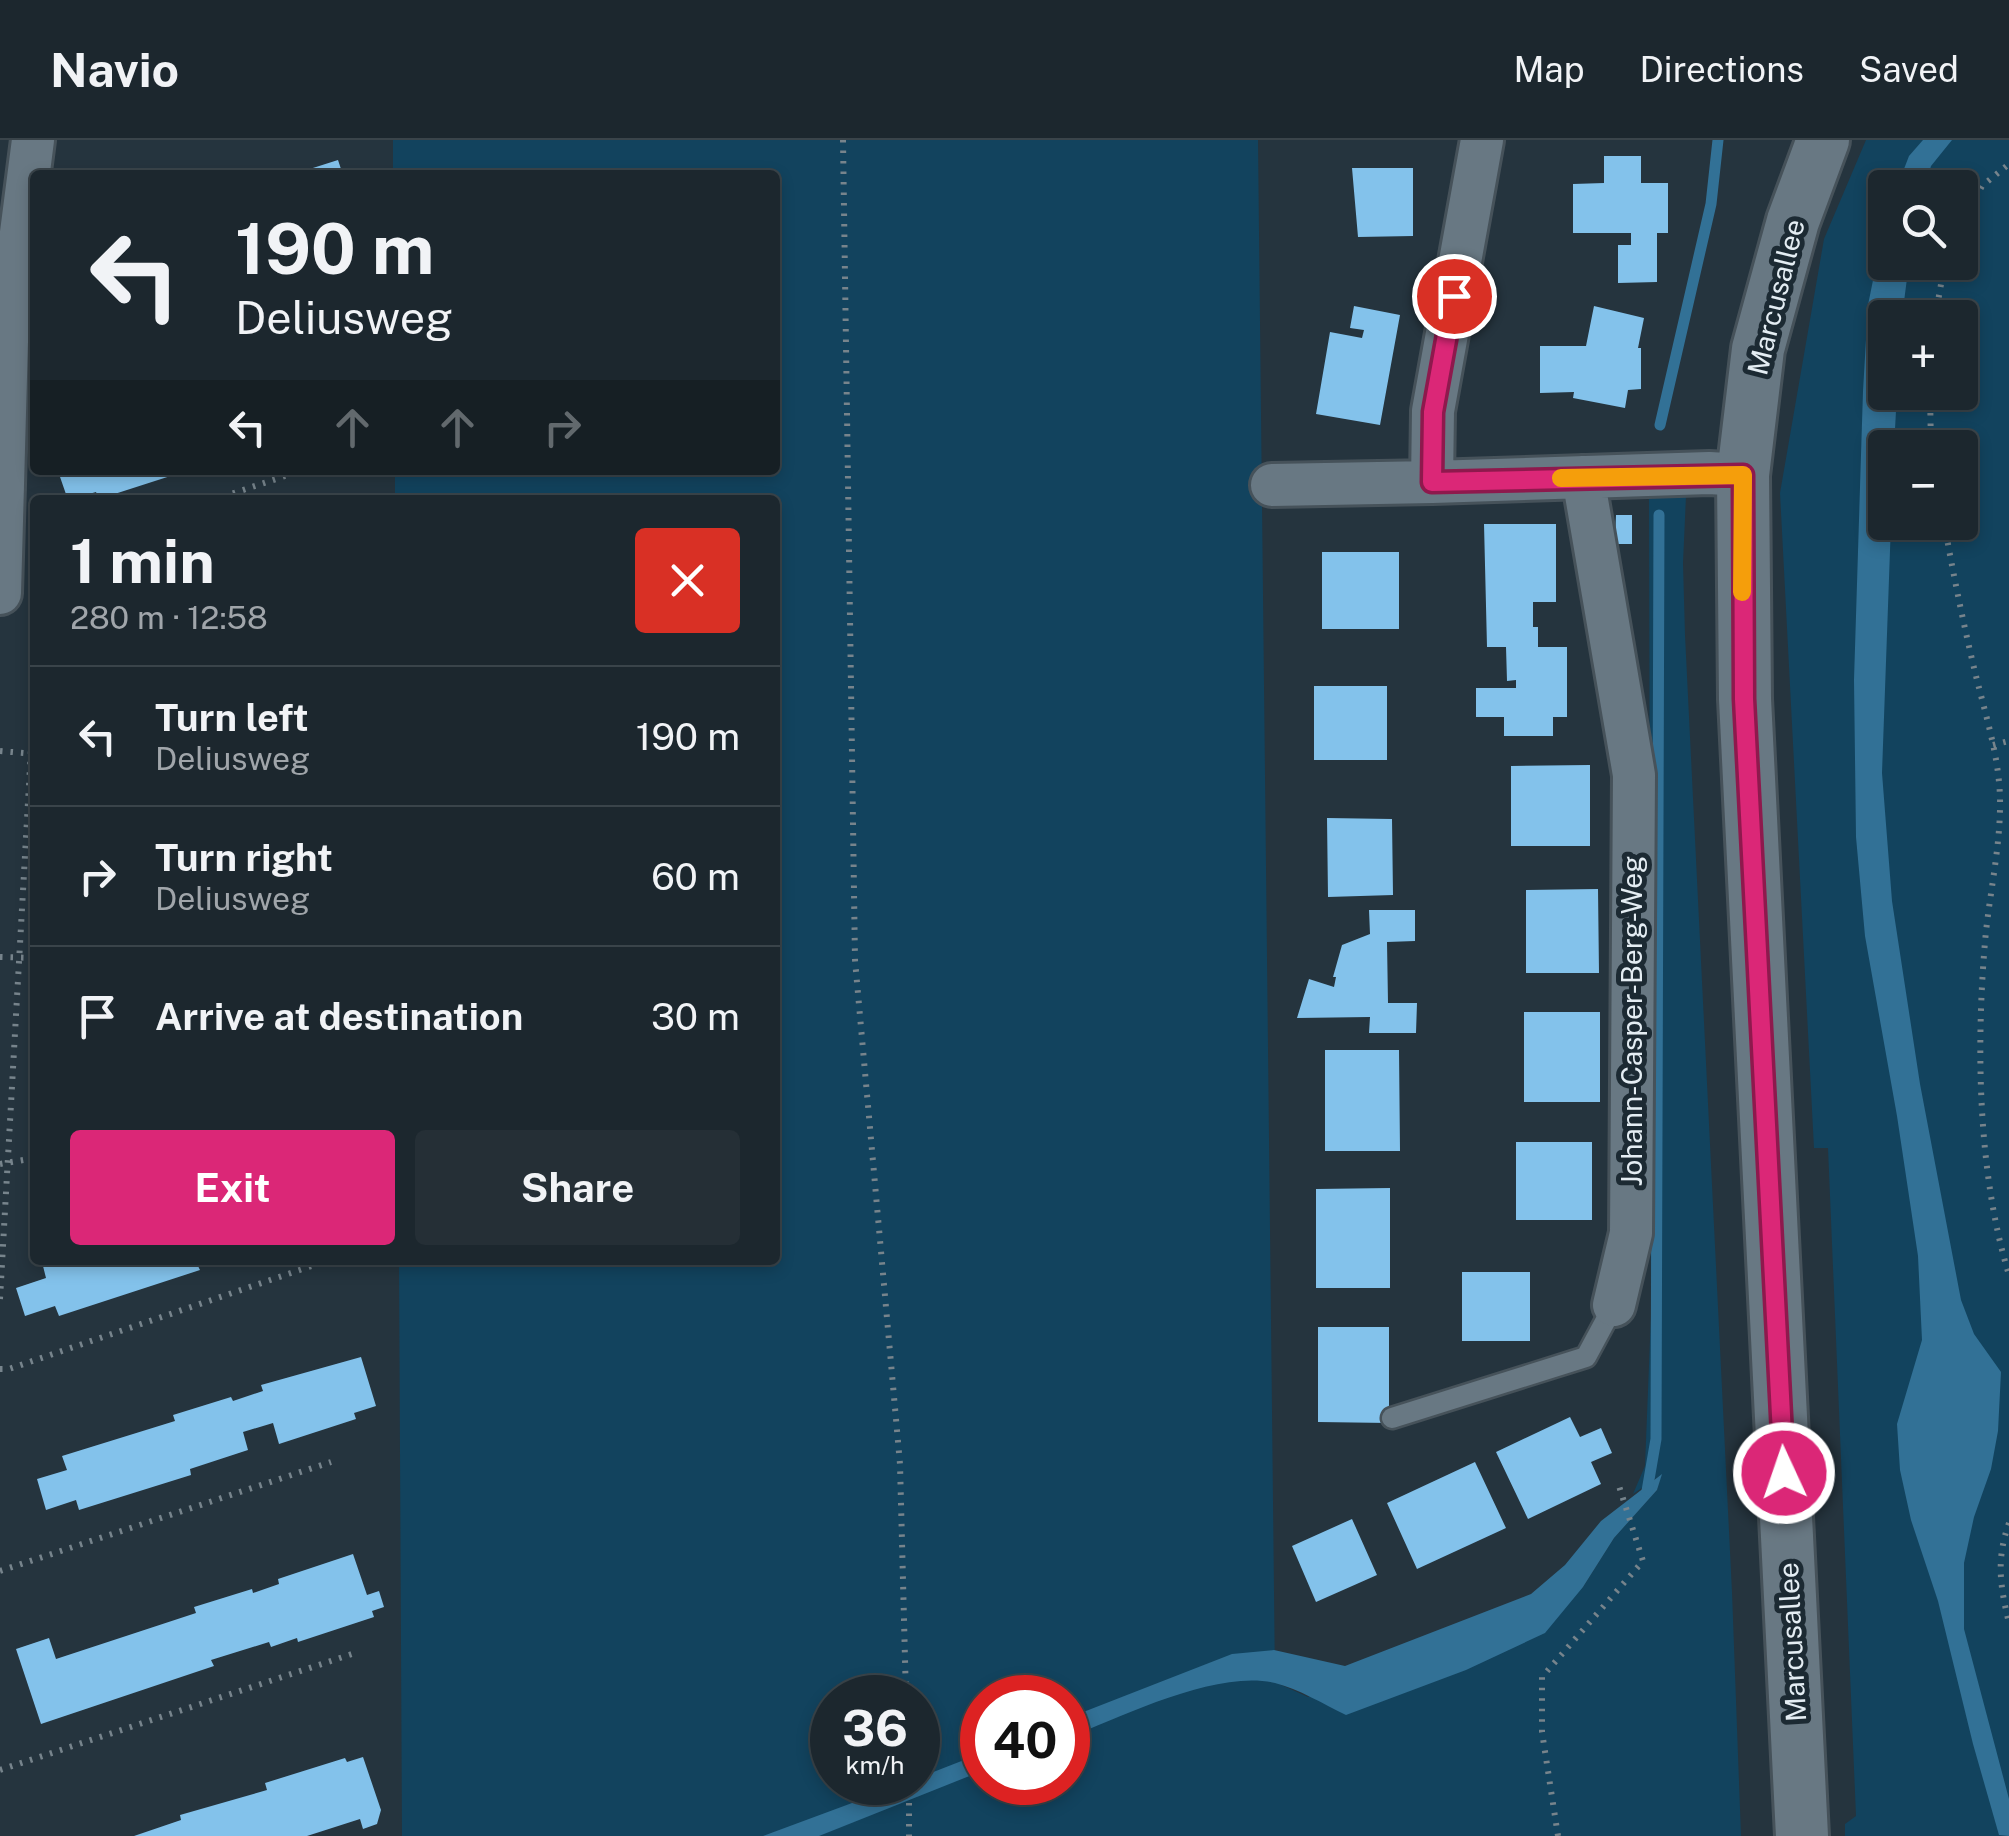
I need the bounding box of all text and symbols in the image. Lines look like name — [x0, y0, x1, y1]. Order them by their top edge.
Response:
text: Navio — [50, 41, 179, 98]
text: Map — [1513, 49, 1584, 90]
text: Directions — [1639, 49, 1804, 90]
text: Saved — [1859, 49, 1959, 90]
map controls — [1868, 170, 1978, 540]
button: search — [1868, 170, 1978, 280]
text: 190 m — [235, 207, 434, 290]
icon: left — [70, 210, 200, 340]
street label: Marcusallee — [1740, 215, 1811, 378]
pin — [1412, 254, 1497, 339]
icon: arrive — [1427, 269, 1482, 324]
text: Deliusweg — [235, 291, 453, 344]
button: + — [1868, 300, 1978, 410]
icon: left — [220, 400, 275, 455]
icon: ahead — [325, 400, 380, 455]
icon: ahead — [430, 400, 485, 455]
icon: right — [535, 400, 590, 455]
button: − — [1868, 430, 1978, 540]
text: 1 min — [70, 526, 215, 597]
button: close — [635, 528, 740, 633]
text: 280 m · 12:58 — [70, 599, 268, 636]
text: Turn left — [155, 695, 309, 740]
icon: left — [70, 709, 125, 764]
text: 190 m — [636, 714, 740, 759]
text: Deliusweg — [155, 740, 310, 777]
text: Turn right — [155, 835, 333, 880]
icon: right — [70, 849, 125, 904]
text: 60 m — [651, 854, 740, 899]
street label: Johann-Casper-Berg-Weg — [1615, 856, 1648, 1186]
text: Deliusweg — [155, 880, 310, 917]
icon: arrive — [70, 989, 125, 1044]
text: Arrive at destination — [155, 994, 523, 1039]
text: 30 m — [651, 994, 740, 1039]
button: Exit — [70, 1130, 395, 1245]
button: Share — [415, 1130, 740, 1245]
position arrow — [1732, 1421, 1836, 1525]
street label: Marcusallee — [1771, 1561, 1812, 1723]
speed limit sign: 40 — [960, 1675, 1090, 1805]
text: 36 — [842, 1698, 908, 1757]
text: km/h — [846, 1750, 904, 1780]

